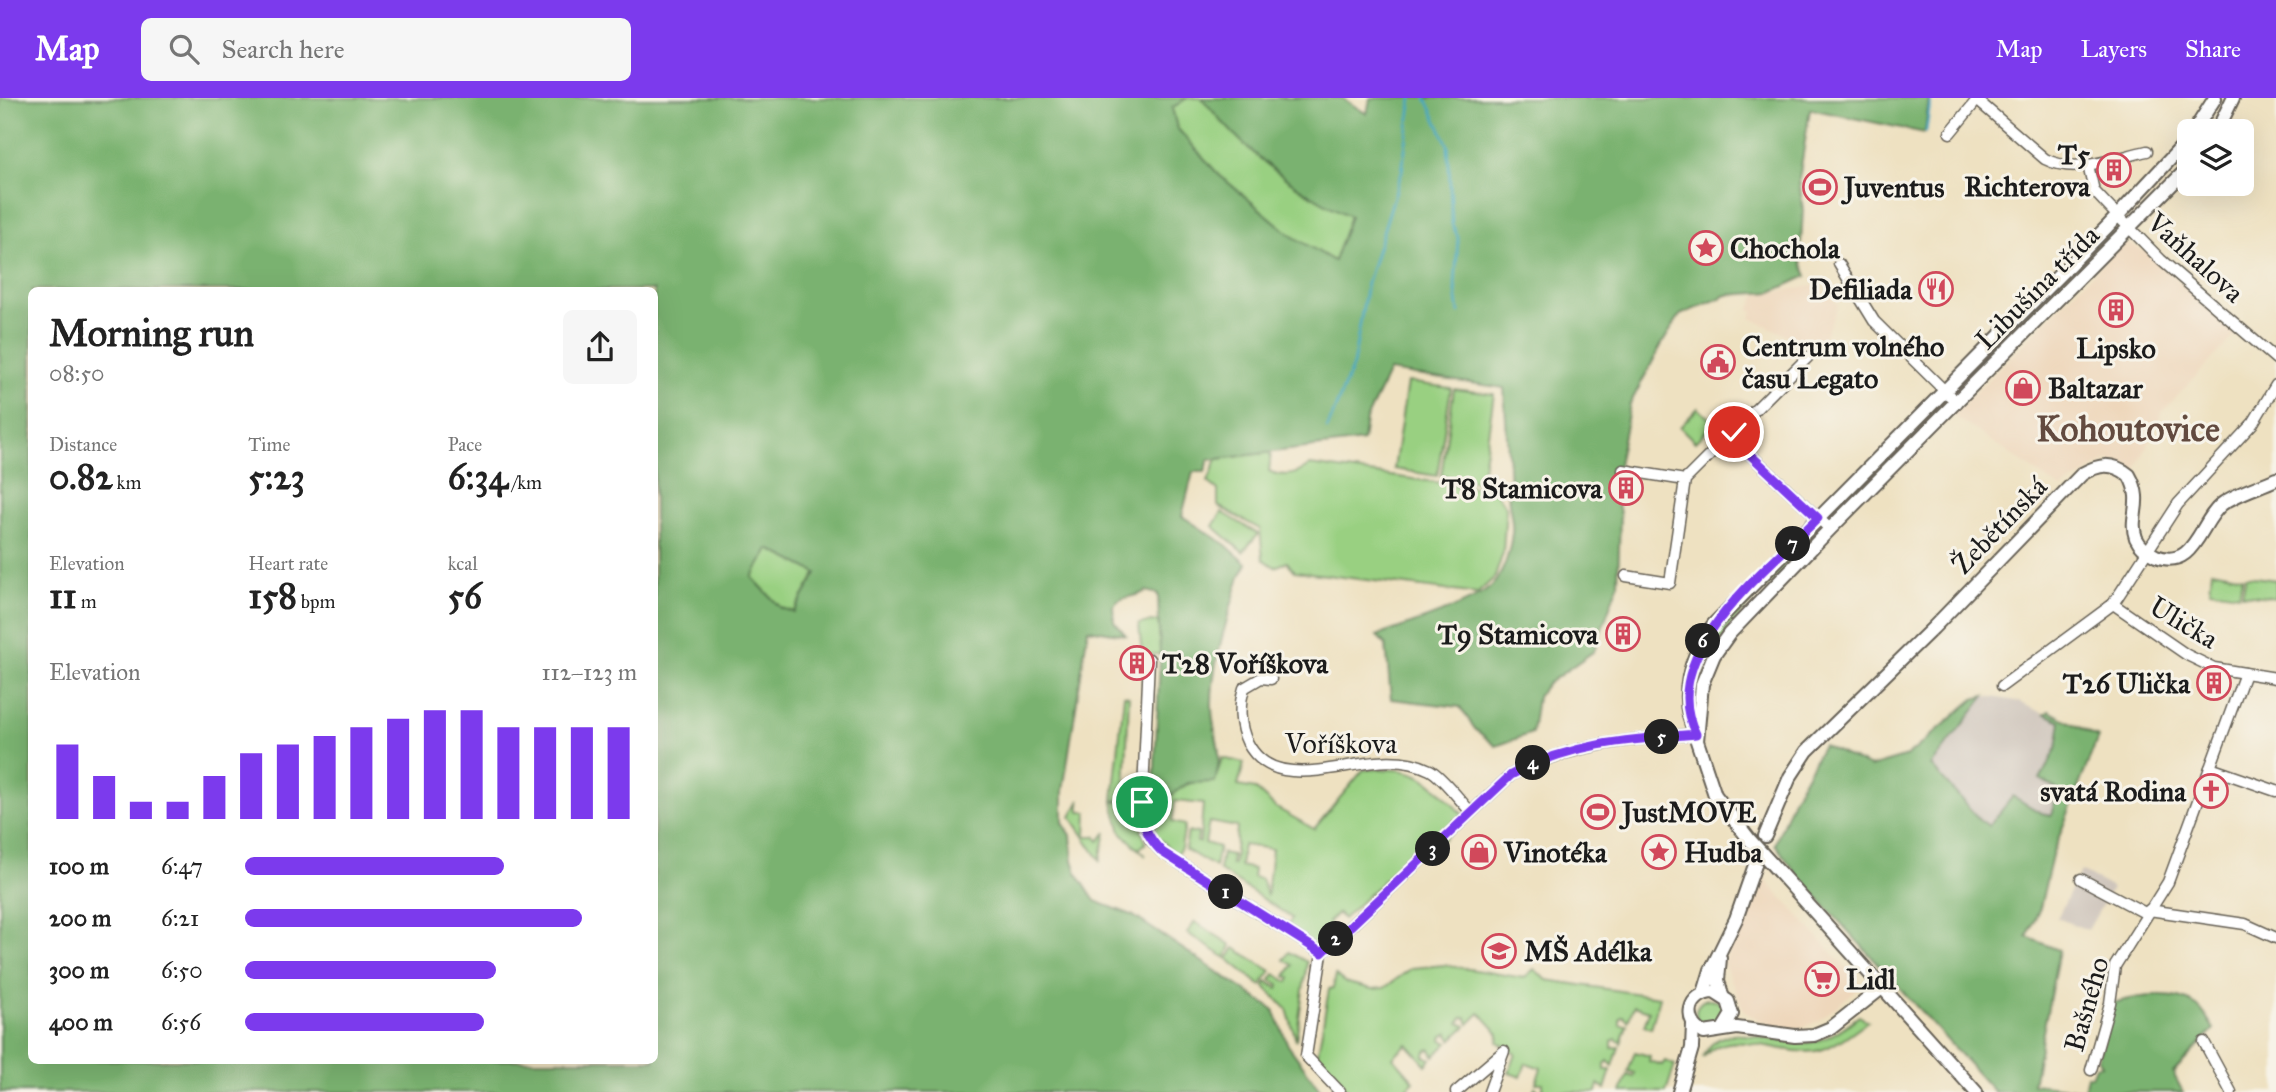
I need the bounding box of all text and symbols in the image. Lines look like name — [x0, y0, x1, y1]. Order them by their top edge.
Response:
search box — [141, 18, 631, 81]
text: Map — [35, 29, 99, 69]
icon: search — [165, 30, 203, 68]
text: Search here — [221, 33, 345, 65]
text: Map — [1996, 34, 2043, 64]
text: Layers — [2081, 34, 2147, 64]
text: Share — [2185, 34, 2241, 64]
map controls — [2177, 119, 2254, 196]
button: layers — [2177, 119, 2254, 196]
place label: T5 Richterova — [1964, 137, 2091, 204]
building icon: T5 Richterova — [2095, 151, 2133, 189]
sports icon: Juventus — [1801, 168, 1839, 206]
place label: Juventus — [1840, 170, 1944, 205]
street label: Vaňhalova — [2139, 204, 2251, 310]
street label: Libušina třída — [1968, 218, 2107, 357]
place icon: Chochola — [1687, 229, 1725, 267]
place label: Chochola — [1730, 231, 1841, 266]
restaurant icon: Defiliada — [1917, 270, 1955, 308]
place label: Defiliada — [1809, 272, 1913, 307]
building icon: Lipsko — [2097, 291, 2135, 329]
text: Morning run — [49, 310, 254, 356]
button: share — [563, 310, 637, 384]
place label: Centrum volného času Legato — [1742, 329, 1944, 396]
place label: Lipsko — [2076, 331, 2156, 366]
public building icon: Centrum volného času Legato — [1699, 343, 1737, 381]
text: 08:50 — [49, 359, 105, 387]
shop icon: Baltazar — [2004, 369, 2042, 407]
place label: Baltazar — [2048, 371, 2143, 406]
pin — [1704, 402, 1764, 462]
district label: Kohoutovice — [2036, 408, 2220, 451]
icon: check — [1715, 413, 1753, 451]
text: Distance — [49, 433, 117, 456]
text: Time — [248, 433, 290, 456]
text: Pace — [448, 433, 482, 456]
text: 0.82 — [49, 456, 113, 499]
text: 5:23 — [248, 456, 305, 499]
text: 6:34 — [448, 456, 508, 499]
building icon: T8 Stamicova — [1607, 469, 1645, 507]
street label: Žebětínská — [1944, 469, 2054, 581]
text: km — [113, 471, 141, 494]
text: /km — [508, 471, 542, 494]
place label: T8 Stamicova — [1442, 471, 1603, 506]
pin: 7 — [1776, 526, 1811, 562]
text: 7 — [1787, 532, 1798, 555]
text: Elevation — [49, 552, 124, 575]
text: Heart rate — [248, 552, 328, 575]
text: kcal — [448, 552, 478, 575]
text: 11 — [49, 575, 77, 618]
text: 158 — [248, 575, 297, 618]
text: 56 — [448, 575, 482, 618]
street label: Ulička — [2143, 588, 2225, 657]
text: m — [77, 590, 97, 613]
text: bpm — [297, 590, 336, 613]
building icon: T9 Stamicova — [1604, 615, 1642, 653]
place label: T9 Stamicova — [1438, 617, 1599, 652]
pin: 6 — [1686, 624, 1720, 658]
text: 6 — [1698, 629, 1707, 652]
building icon: T28 Voříškova — [1118, 644, 1156, 682]
place label: T28 Voříškova — [1162, 646, 1329, 681]
text: Elevation — [49, 658, 140, 686]
text: 112–123 m — [542, 658, 637, 686]
building icon: T26 Ulička — [2195, 664, 2233, 702]
place label: T26 Ulička — [2063, 666, 2191, 701]
pin: 5 — [1644, 720, 1680, 754]
text: 5 — [1657, 725, 1666, 748]
street label: Voříškova — [1284, 726, 1397, 761]
pin: 4 — [1516, 746, 1550, 780]
text: 4 — [1527, 751, 1538, 774]
pin — [1112, 772, 1172, 832]
church icon: svatá Rodina — [2192, 772, 2230, 810]
place label: svatá Rodina — [2040, 774, 2187, 809]
icon: arrive — [1123, 783, 1161, 821]
sports icon: JustMOVE — [1579, 793, 1617, 831]
place label: JustMOVE — [1618, 795, 1756, 830]
pin: 3 — [1416, 832, 1450, 866]
shop icon: Vinotéka — [1460, 833, 1498, 871]
place icon: Hudba — [1640, 833, 1678, 871]
place label: Vinotéka — [1503, 835, 1608, 870]
place label: Hudba — [1684, 835, 1763, 870]
text: 3 — [1429, 837, 1436, 860]
text: 100 m — [49, 852, 109, 880]
text: 6:47 — [161, 852, 203, 880]
pin: 1 — [1208, 874, 1244, 910]
text: 1 — [1222, 880, 1229, 903]
text: 200 m — [49, 904, 111, 932]
text: 6:21 — [161, 904, 199, 932]
pin: 2 — [1318, 922, 1354, 956]
text: 2 — [1331, 927, 1340, 950]
school or university icon: MŠ Adélka — [1480, 932, 1518, 970]
place label: MŠ Adélka — [1524, 934, 1653, 969]
street label: Bašného — [2056, 953, 2117, 1056]
text: 300 m — [49, 956, 109, 984]
text: 6:50 — [161, 956, 203, 984]
supermarket icon: Lidl — [1803, 960, 1841, 998]
place label: Lidl — [1846, 962, 1896, 997]
text: 400 m — [49, 1008, 113, 1036]
text: 6:56 — [161, 1008, 201, 1036]

